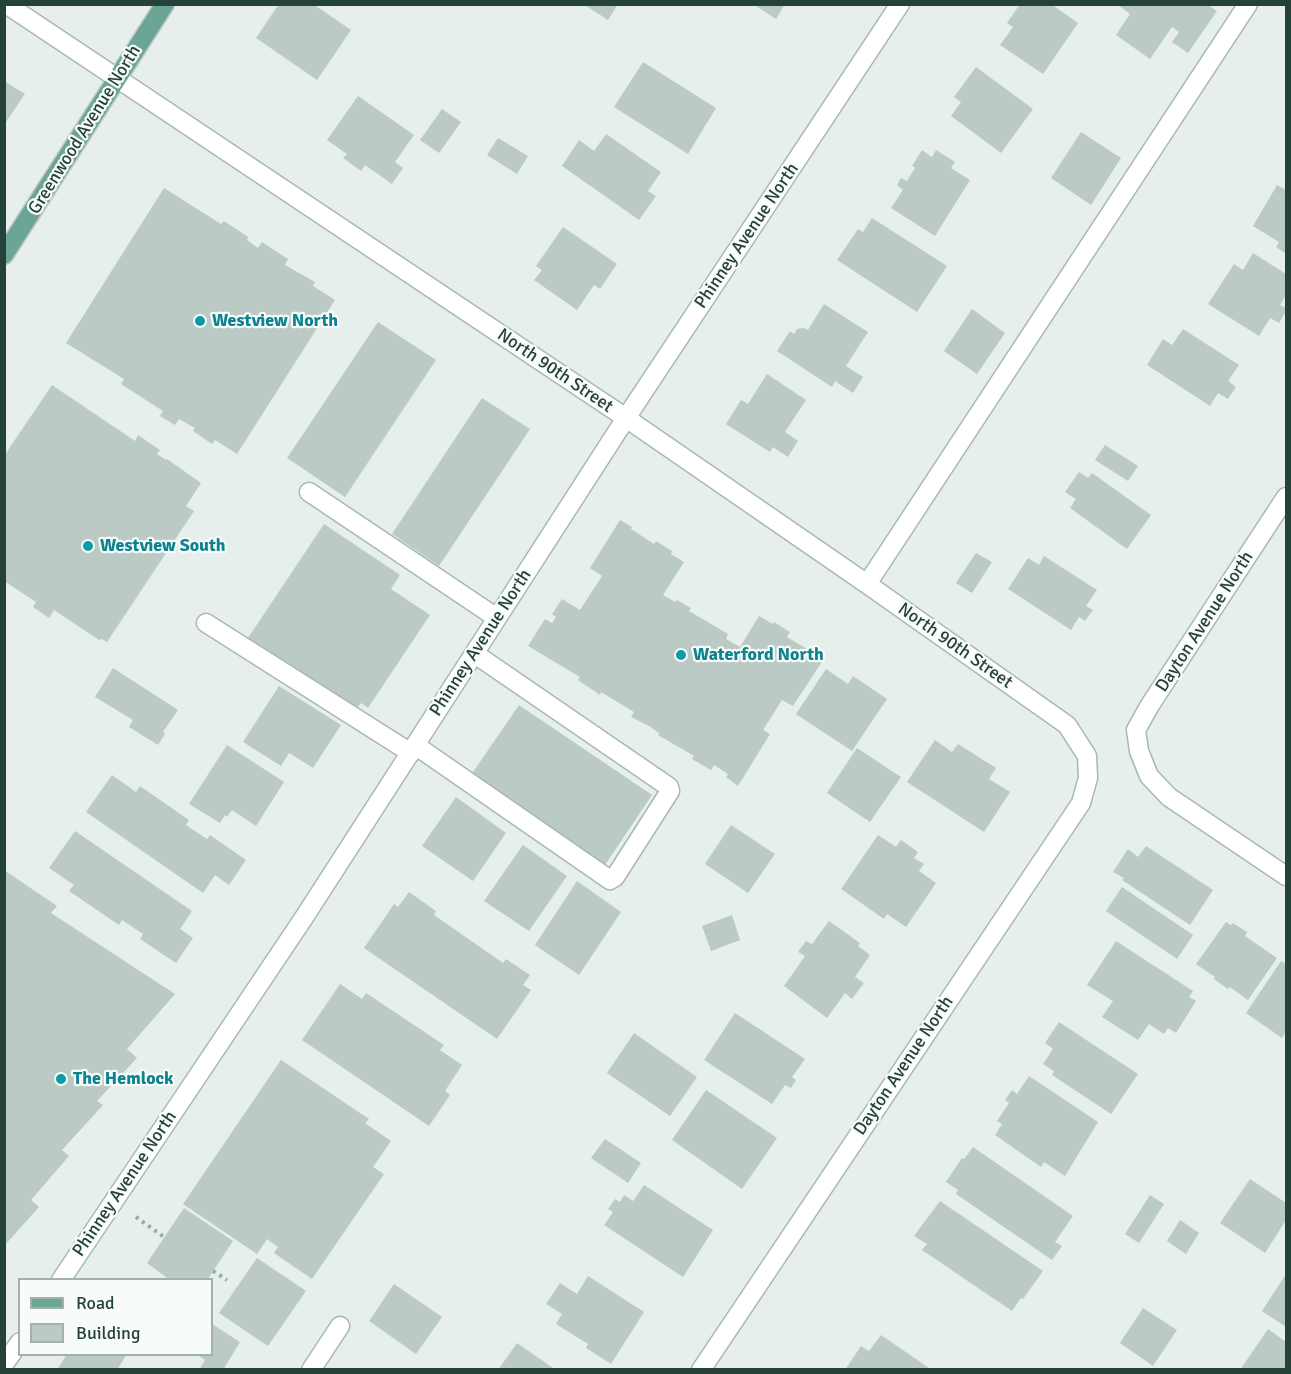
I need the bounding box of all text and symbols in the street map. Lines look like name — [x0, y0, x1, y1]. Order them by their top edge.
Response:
street label: Greenwood Avenue North — [24, 41, 146, 219]
street label: Phinney Avenue North — [690, 159, 804, 313]
place label: Westview North — [212, 310, 338, 332]
marker: Westview North — [193, 314, 207, 328]
street label: North 90th Street — [493, 324, 617, 418]
place label: Westview South — [100, 535, 226, 557]
marker: Westview South — [81, 539, 95, 553]
street label: Dayton Avenue North — [1151, 548, 1259, 696]
street label: Phinney Avenue North — [425, 566, 537, 720]
street label: North 90th Street — [893, 598, 1017, 694]
place label: Waterford North — [693, 644, 824, 666]
marker: Waterford North — [674, 648, 688, 662]
street label: Dayton Avenue North — [849, 992, 959, 1140]
place label: The Hemlock — [73, 1068, 173, 1090]
marker: The Hemlock — [54, 1072, 68, 1086]
street label: Phinney Avenue North — [68, 1107, 182, 1261]
legend — [18, 1278, 213, 1356]
text: Road — [76, 1292, 115, 1314]
text: Building — [76, 1322, 140, 1344]

